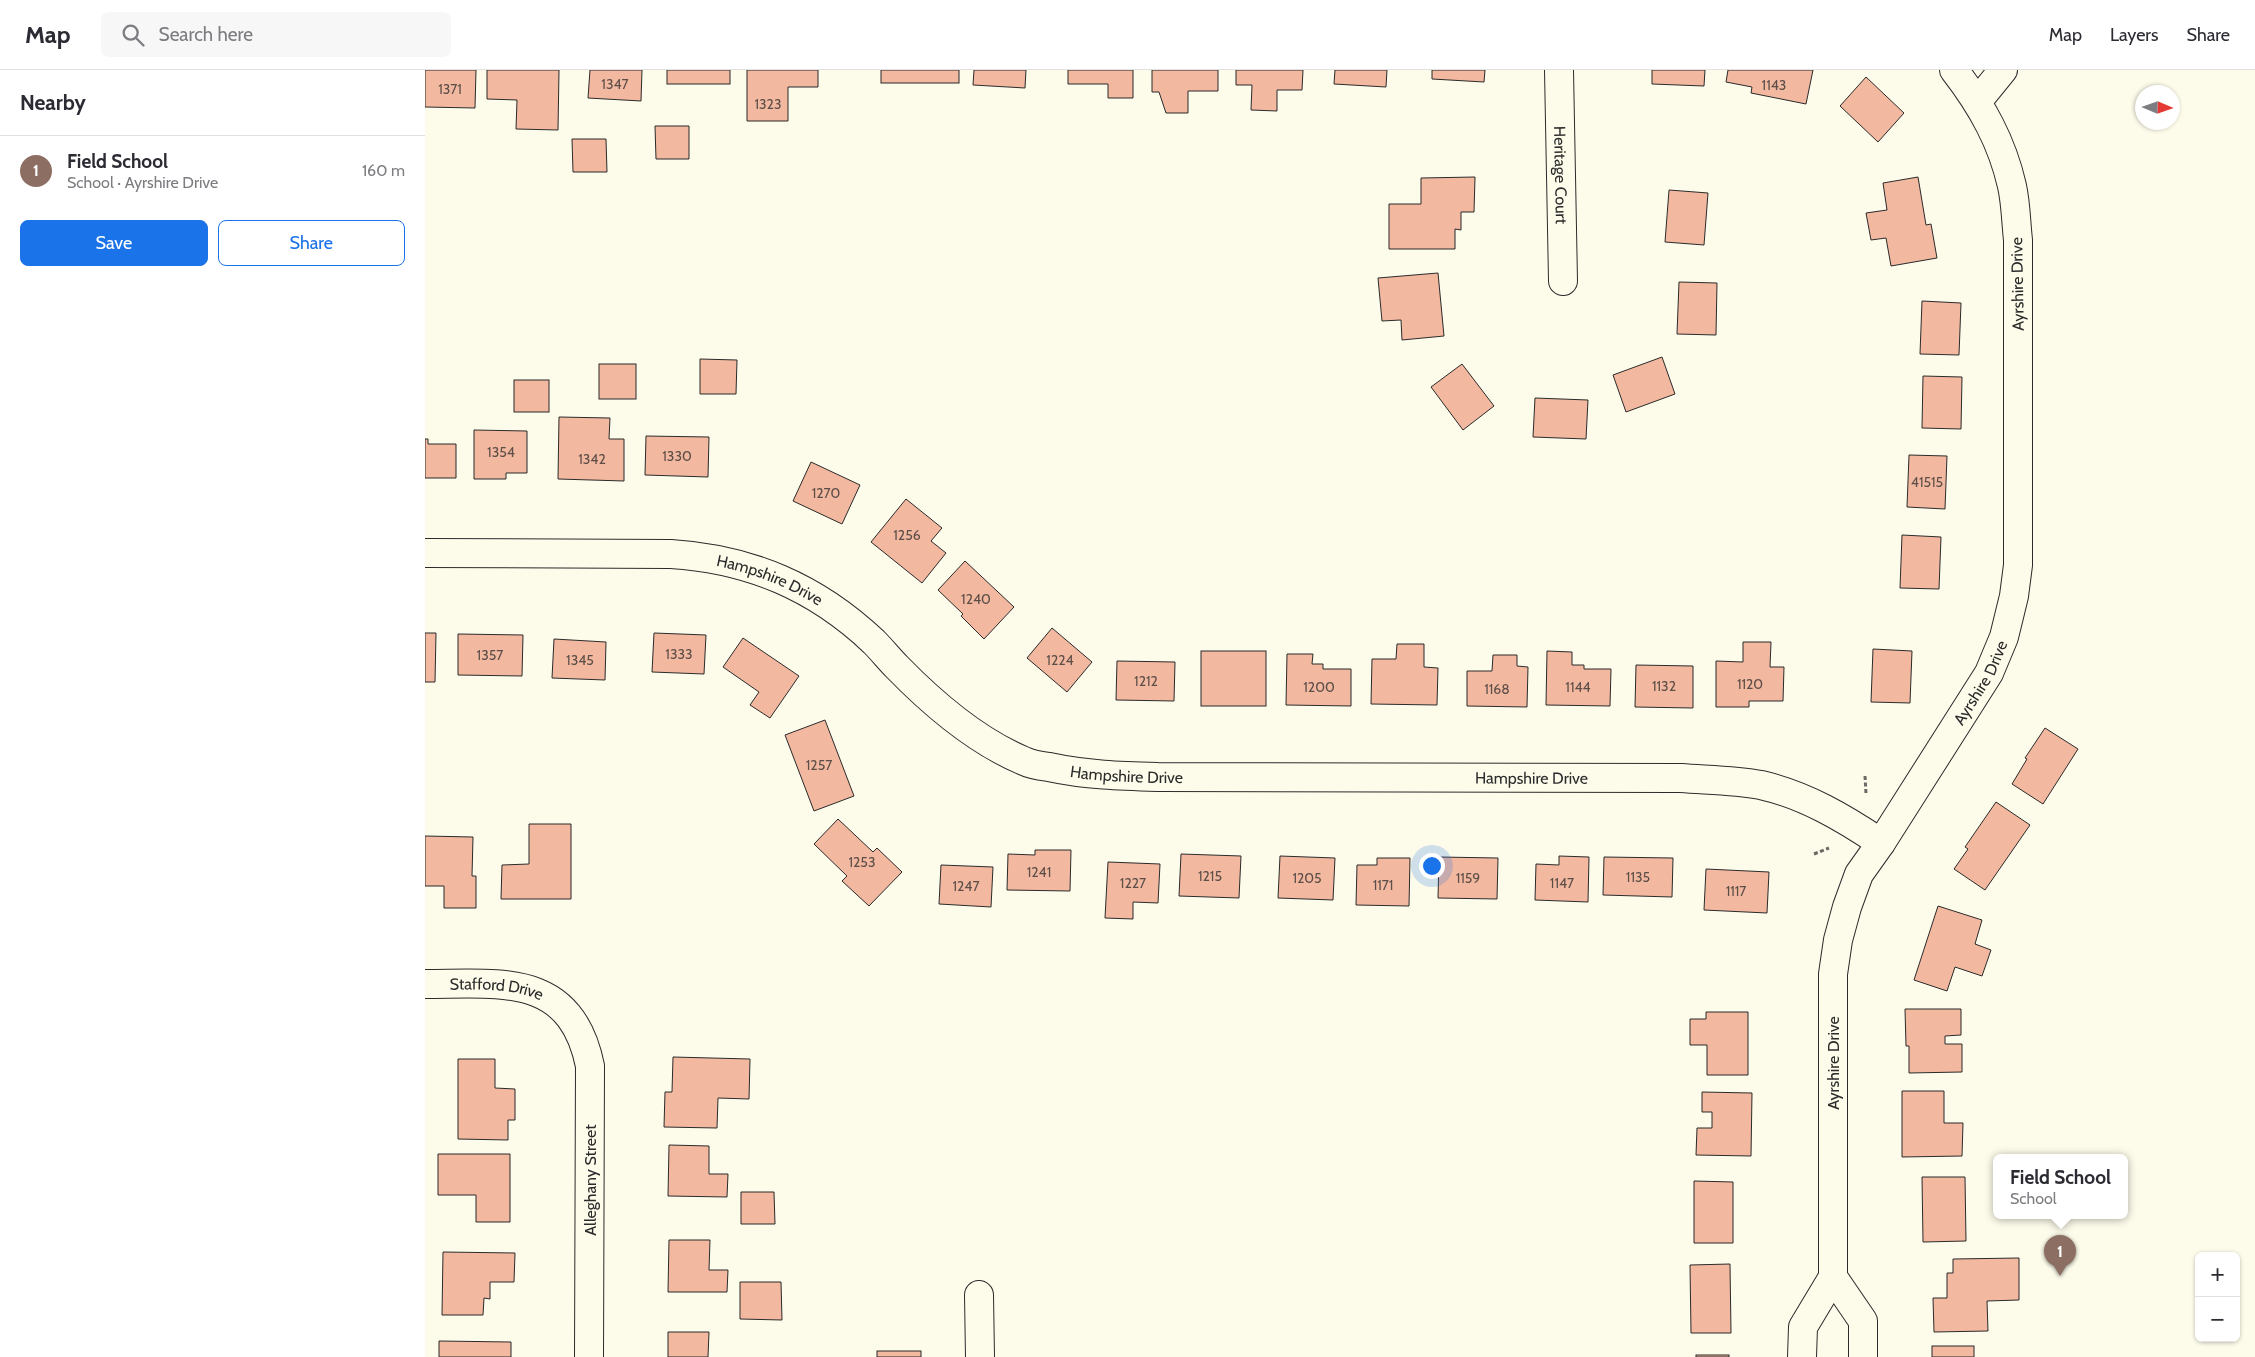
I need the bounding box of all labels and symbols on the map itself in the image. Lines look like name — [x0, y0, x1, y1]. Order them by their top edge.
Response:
house number: 1347 — [601, 75, 629, 93]
house number: 1143 — [1762, 76, 1786, 94]
house number: 1371 — [438, 80, 462, 98]
north arrow — [2135, 85, 2180, 130]
house number: 1323 — [754, 95, 782, 113]
street label: Heritage Court — [1550, 126, 1571, 225]
street label: Ayrshire Drive — [2007, 237, 2028, 331]
house number: 1354 — [487, 443, 515, 461]
house number: 1330 — [662, 447, 692, 465]
house number: 1342 — [578, 450, 606, 468]
house number: 41515 — [1911, 473, 1943, 491]
house number: 1270 — [812, 484, 841, 502]
house number: 1256 — [893, 526, 921, 544]
street label: Hampshire Drive — [715, 551, 826, 610]
house number: 1240 — [961, 590, 991, 608]
street label: Ayrshire Drive — [1950, 638, 2011, 728]
house number: 1333 — [665, 645, 693, 663]
house number: 1357 — [477, 646, 503, 664]
house number: 1345 — [566, 651, 594, 669]
house number: 1224 — [1046, 651, 1074, 669]
house number: 1212 — [1134, 672, 1158, 690]
house number: 1120 — [1737, 675, 1763, 693]
house number: 1132 — [1652, 677, 1676, 695]
house number: 1200 — [1303, 678, 1335, 696]
house number: 1144 — [1565, 678, 1591, 696]
house number: 1168 — [1484, 680, 1510, 698]
house number: 1257 — [806, 756, 832, 774]
street label: Hampshire Drive — [1069, 762, 1183, 787]
street label: Hampshire Drive — [1475, 769, 1588, 788]
house number: 1253 — [848, 853, 876, 871]
your location — [1419, 853, 1445, 879]
house number: 1241 — [1027, 863, 1051, 881]
house number: 1215 — [1198, 867, 1222, 885]
house number: 1135 — [1626, 868, 1650, 886]
house number: 1205 — [1292, 869, 1322, 887]
house number: 1159 — [1456, 869, 1480, 887]
house number: 1227 — [1120, 874, 1146, 892]
house number: 1147 — [1550, 874, 1574, 892]
house number: 1171 — [1373, 876, 1393, 894]
house number: 1247 — [952, 877, 980, 895]
house number: 1117 — [1726, 882, 1746, 900]
street label: Stafford Drive — [450, 974, 546, 1004]
street label: Ayrshire Drive — [1824, 1016, 1843, 1110]
street label: Alleghany Street — [581, 1124, 600, 1236]
pin: 1 — [2044, 1235, 2076, 1276]

